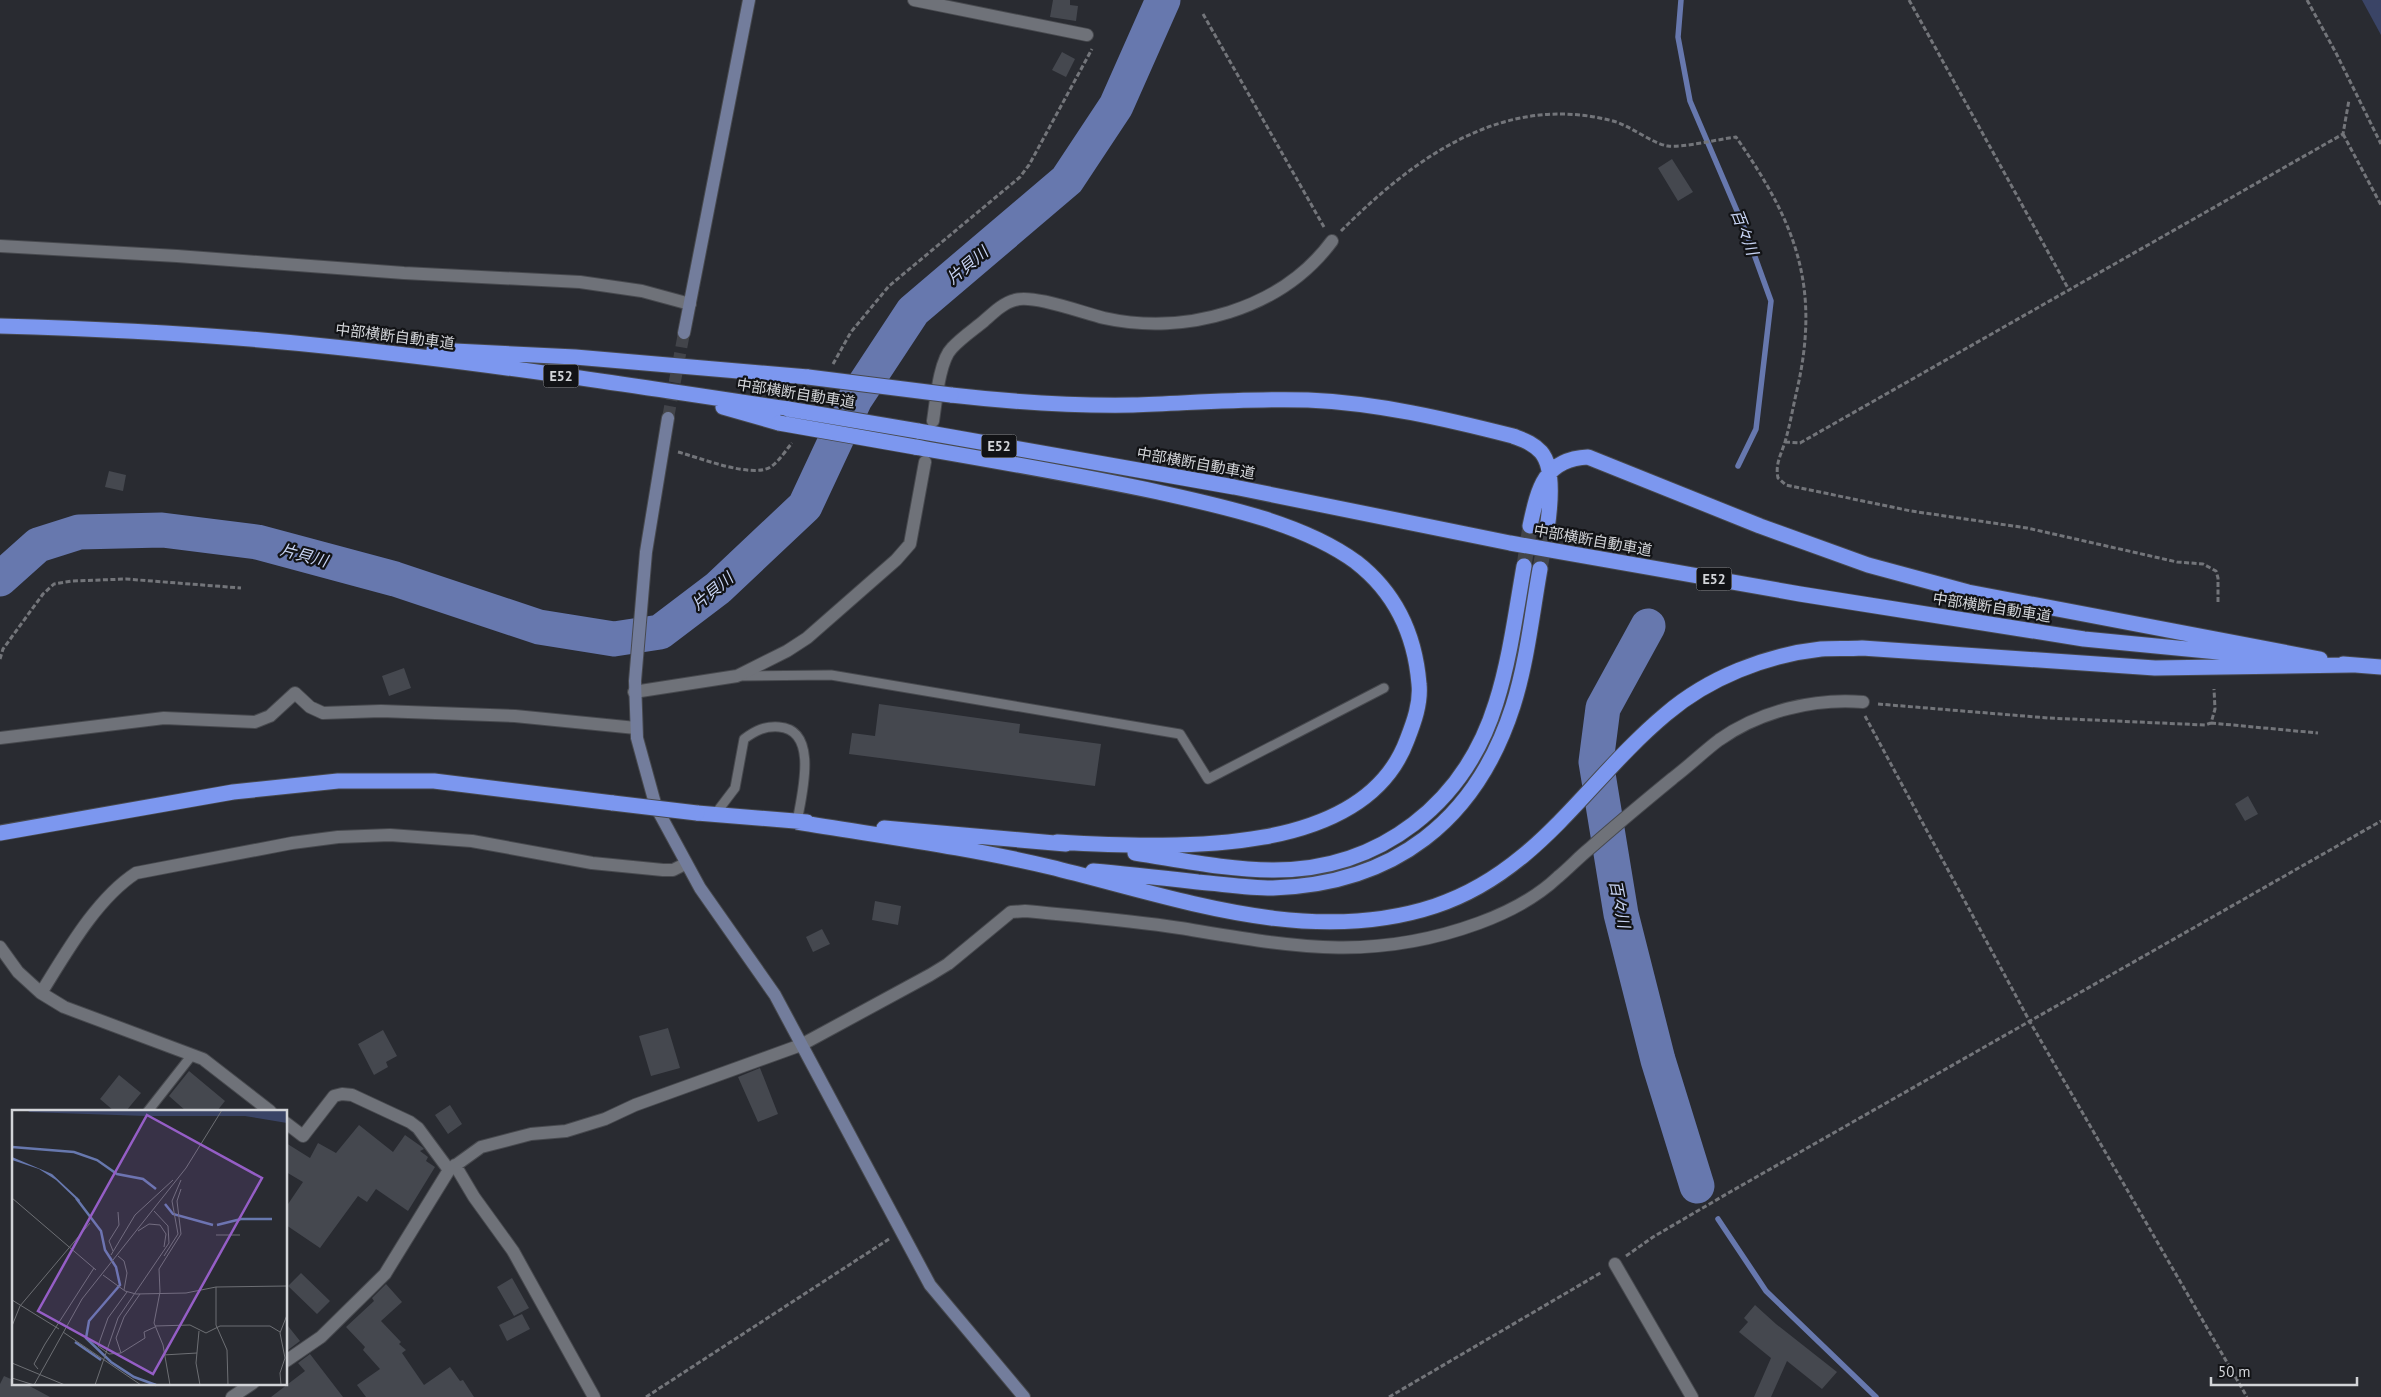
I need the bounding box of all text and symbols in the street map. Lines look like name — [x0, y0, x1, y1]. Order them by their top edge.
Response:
water label: 百々川 — [1727, 206, 1764, 260]
water label: 片貝川 — [942, 241, 993, 288]
street label: 中部横断自動車道 — [334, 319, 456, 353]
road number: E52 — [544, 364, 578, 388]
street label: 中部横断自動車道 — [735, 374, 857, 412]
road number: E52 — [982, 434, 1016, 458]
street label: 中部横断自動車道 — [1135, 443, 1257, 483]
street label: 中部横断自動車道 — [1532, 520, 1654, 560]
water label: 片貝川 — [278, 539, 332, 571]
water label: 片貝川 — [687, 567, 738, 614]
road number: E52 — [1696, 568, 1732, 590]
street label: 中部横断自動車道 — [1931, 588, 2053, 626]
water label: 百々川 — [1606, 879, 1635, 931]
inset map — [12, 1110, 288, 1384]
scale bar — [2211, 1354, 2357, 1386]
text: 50 m — [2218, 1362, 2251, 1381]

